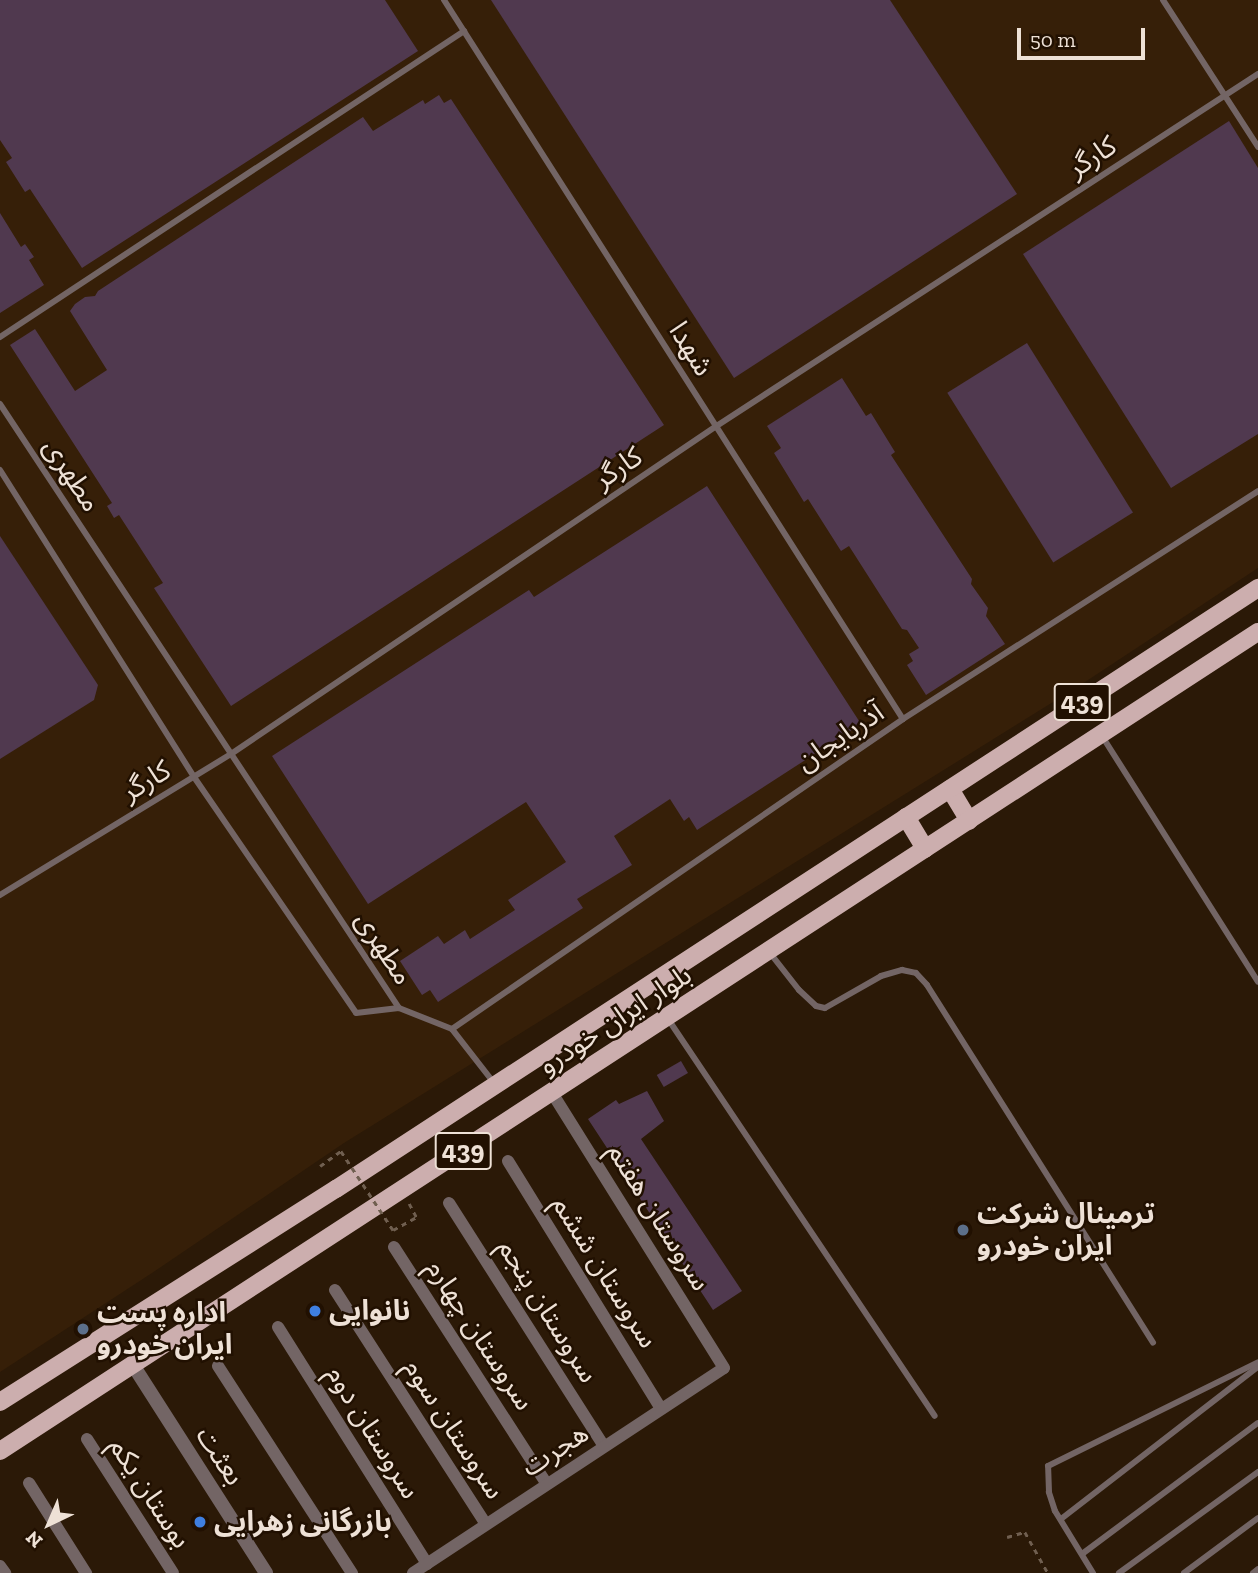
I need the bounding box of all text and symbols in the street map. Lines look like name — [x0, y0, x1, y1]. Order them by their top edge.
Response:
scale bar — [1020, 14, 1148, 58]
text: 50 m — [1030, 27, 1076, 52]
street label: کارگر — [1061, 129, 1123, 185]
street label: شهدا — [661, 316, 721, 382]
street label: مطهری — [36, 432, 108, 518]
street label: کارگر — [587, 440, 649, 496]
road number: 439 — [1052, 680, 1112, 724]
street label: آذربایجان — [790, 696, 890, 778]
street label: کارگر — [115, 753, 177, 809]
street label: مطهری — [348, 905, 420, 991]
street label: بلوار ایران خودرو — [532, 958, 698, 1082]
road number: 439 — [433, 1128, 493, 1174]
street label: سروستان هفتم — [600, 1137, 718, 1297]
street label: سروستان ششم — [545, 1190, 665, 1354]
place label: ترمینال شرکت ایران خودرو — [977, 1197, 1155, 1263]
marker: ترمینال شرکت ایران خودرو — [955, 1222, 971, 1238]
street label: سروستان پنجم — [491, 1233, 605, 1389]
street label: سروستان چهارم — [419, 1253, 541, 1417]
place label: نانوایی — [329, 1294, 410, 1328]
place label: اداره پست ایران خودرو — [97, 1296, 232, 1362]
marker: نانوایی — [307, 1303, 323, 1319]
marker: اداره پست ایران خودرو — [75, 1321, 91, 1337]
street label: سروستان سوم — [396, 1353, 512, 1505]
street label: سروستان دوم — [319, 1359, 427, 1505]
street label: هجرت — [515, 1416, 595, 1484]
street label: بعثت — [189, 1420, 251, 1492]
street label: بوستان یکم — [102, 1431, 198, 1555]
north arrow — [14, 1489, 84, 1559]
place label: بازرگانی زهرایی — [214, 1505, 392, 1539]
marker: بازرگانی زهرایی — [192, 1514, 208, 1530]
text: N — [21, 1526, 47, 1553]

